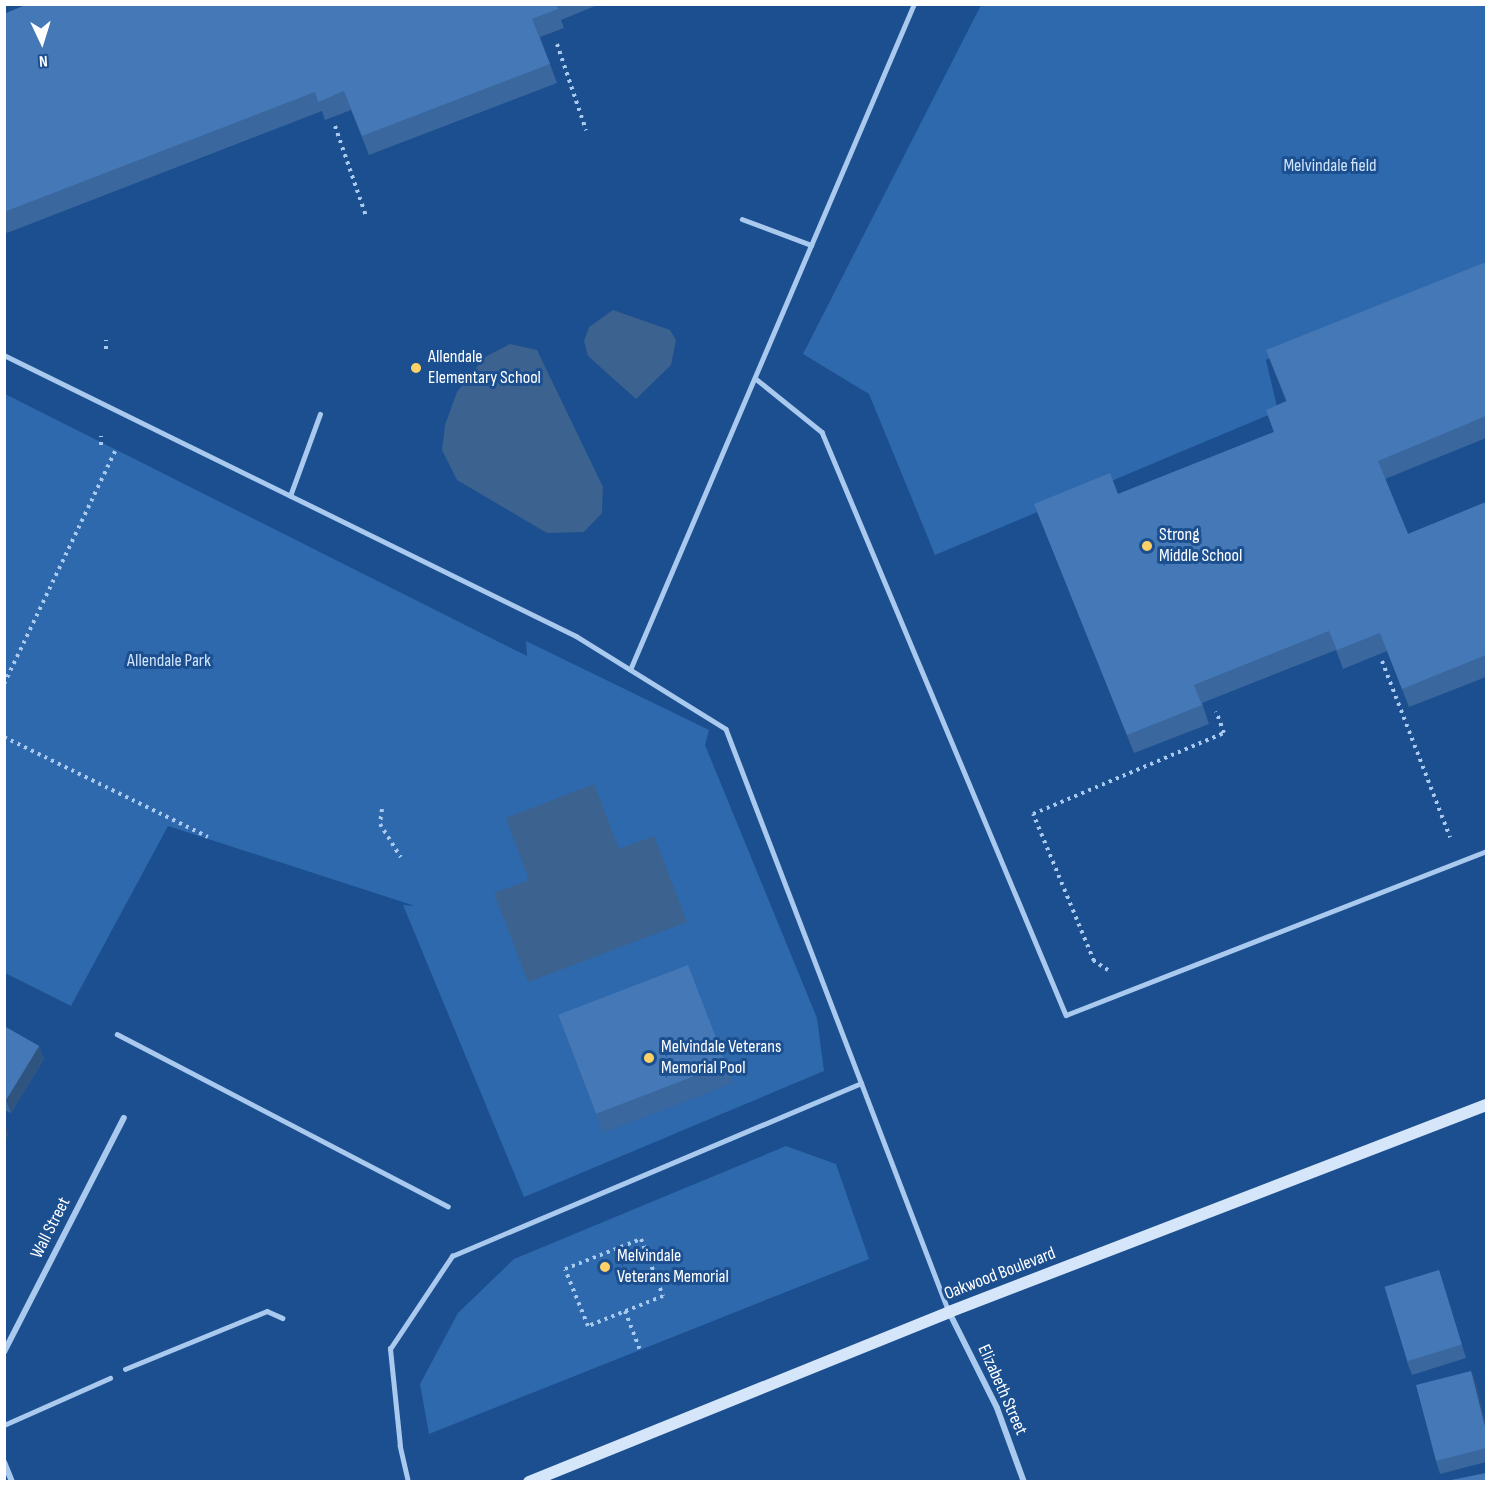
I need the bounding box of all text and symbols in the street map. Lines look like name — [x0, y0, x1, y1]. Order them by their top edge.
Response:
north arrow — [12, 12, 72, 72]
text: N — [38, 51, 48, 70]
park label: Melvindale field — [1283, 155, 1377, 177]
place label: Allendale Elementary School — [428, 347, 541, 389]
marker: Allendale Elementary School — [409, 361, 423, 375]
place label: Strong Middle School — [1159, 525, 1242, 568]
marker: Strong Middle School — [1140, 539, 1154, 553]
park label: Allendale Park — [127, 650, 211, 672]
place label: Melvindale Veterans Memorial Pool — [661, 1037, 781, 1080]
marker: Melvindale Veterans Memorial Pool — [642, 1051, 656, 1065]
street label: Wall Street — [26, 1194, 76, 1262]
street label: Oakwood Boulevard — [941, 1243, 1059, 1305]
place label: Melvindale Veterans Memorial — [617, 1246, 729, 1288]
marker: Melvindale Veterans Memorial — [598, 1260, 612, 1274]
street label: Elizabeth Street — [972, 1341, 1032, 1439]

